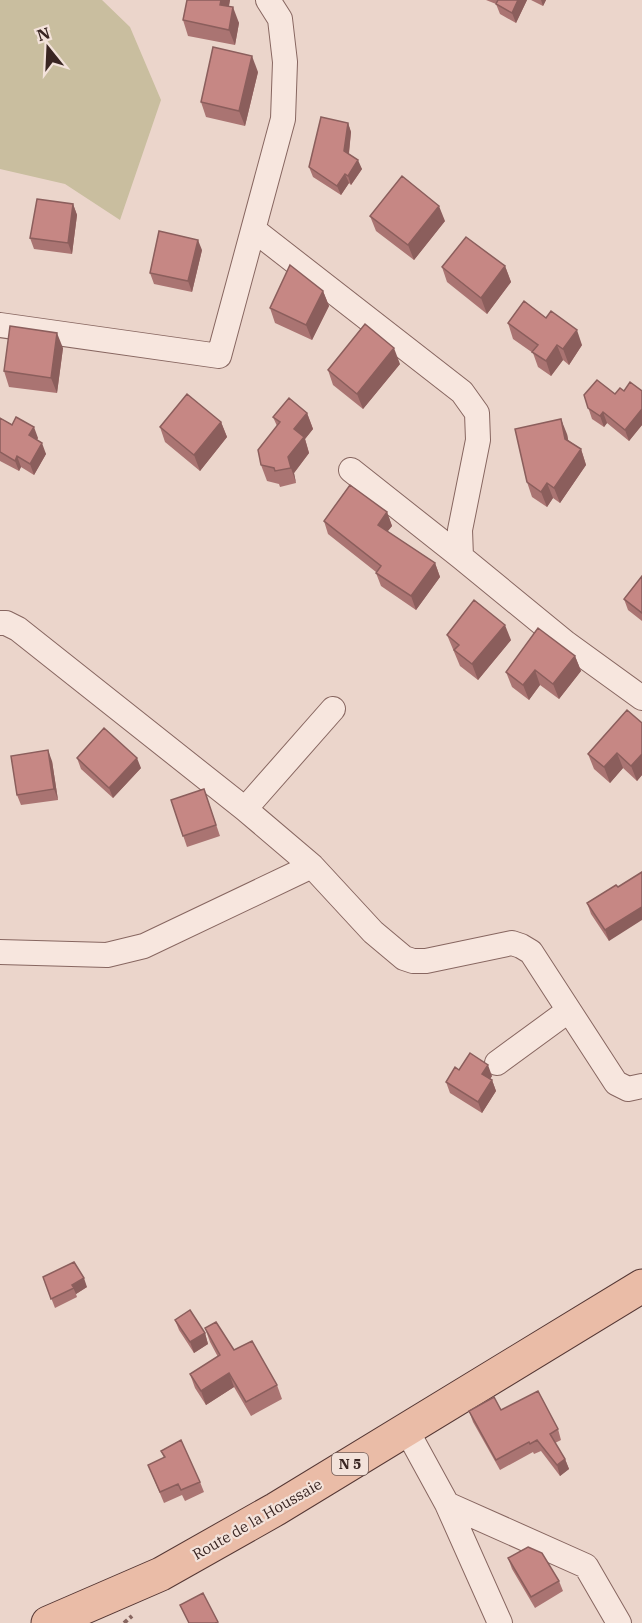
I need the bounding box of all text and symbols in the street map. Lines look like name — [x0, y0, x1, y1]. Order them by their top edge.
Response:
north arrow — [18, 18, 78, 78]
text: N — [34, 22, 52, 45]
road number: N 5 — [332, 1453, 368, 1475]
street label: Route de la Houssaie — [189, 1474, 325, 1564]

